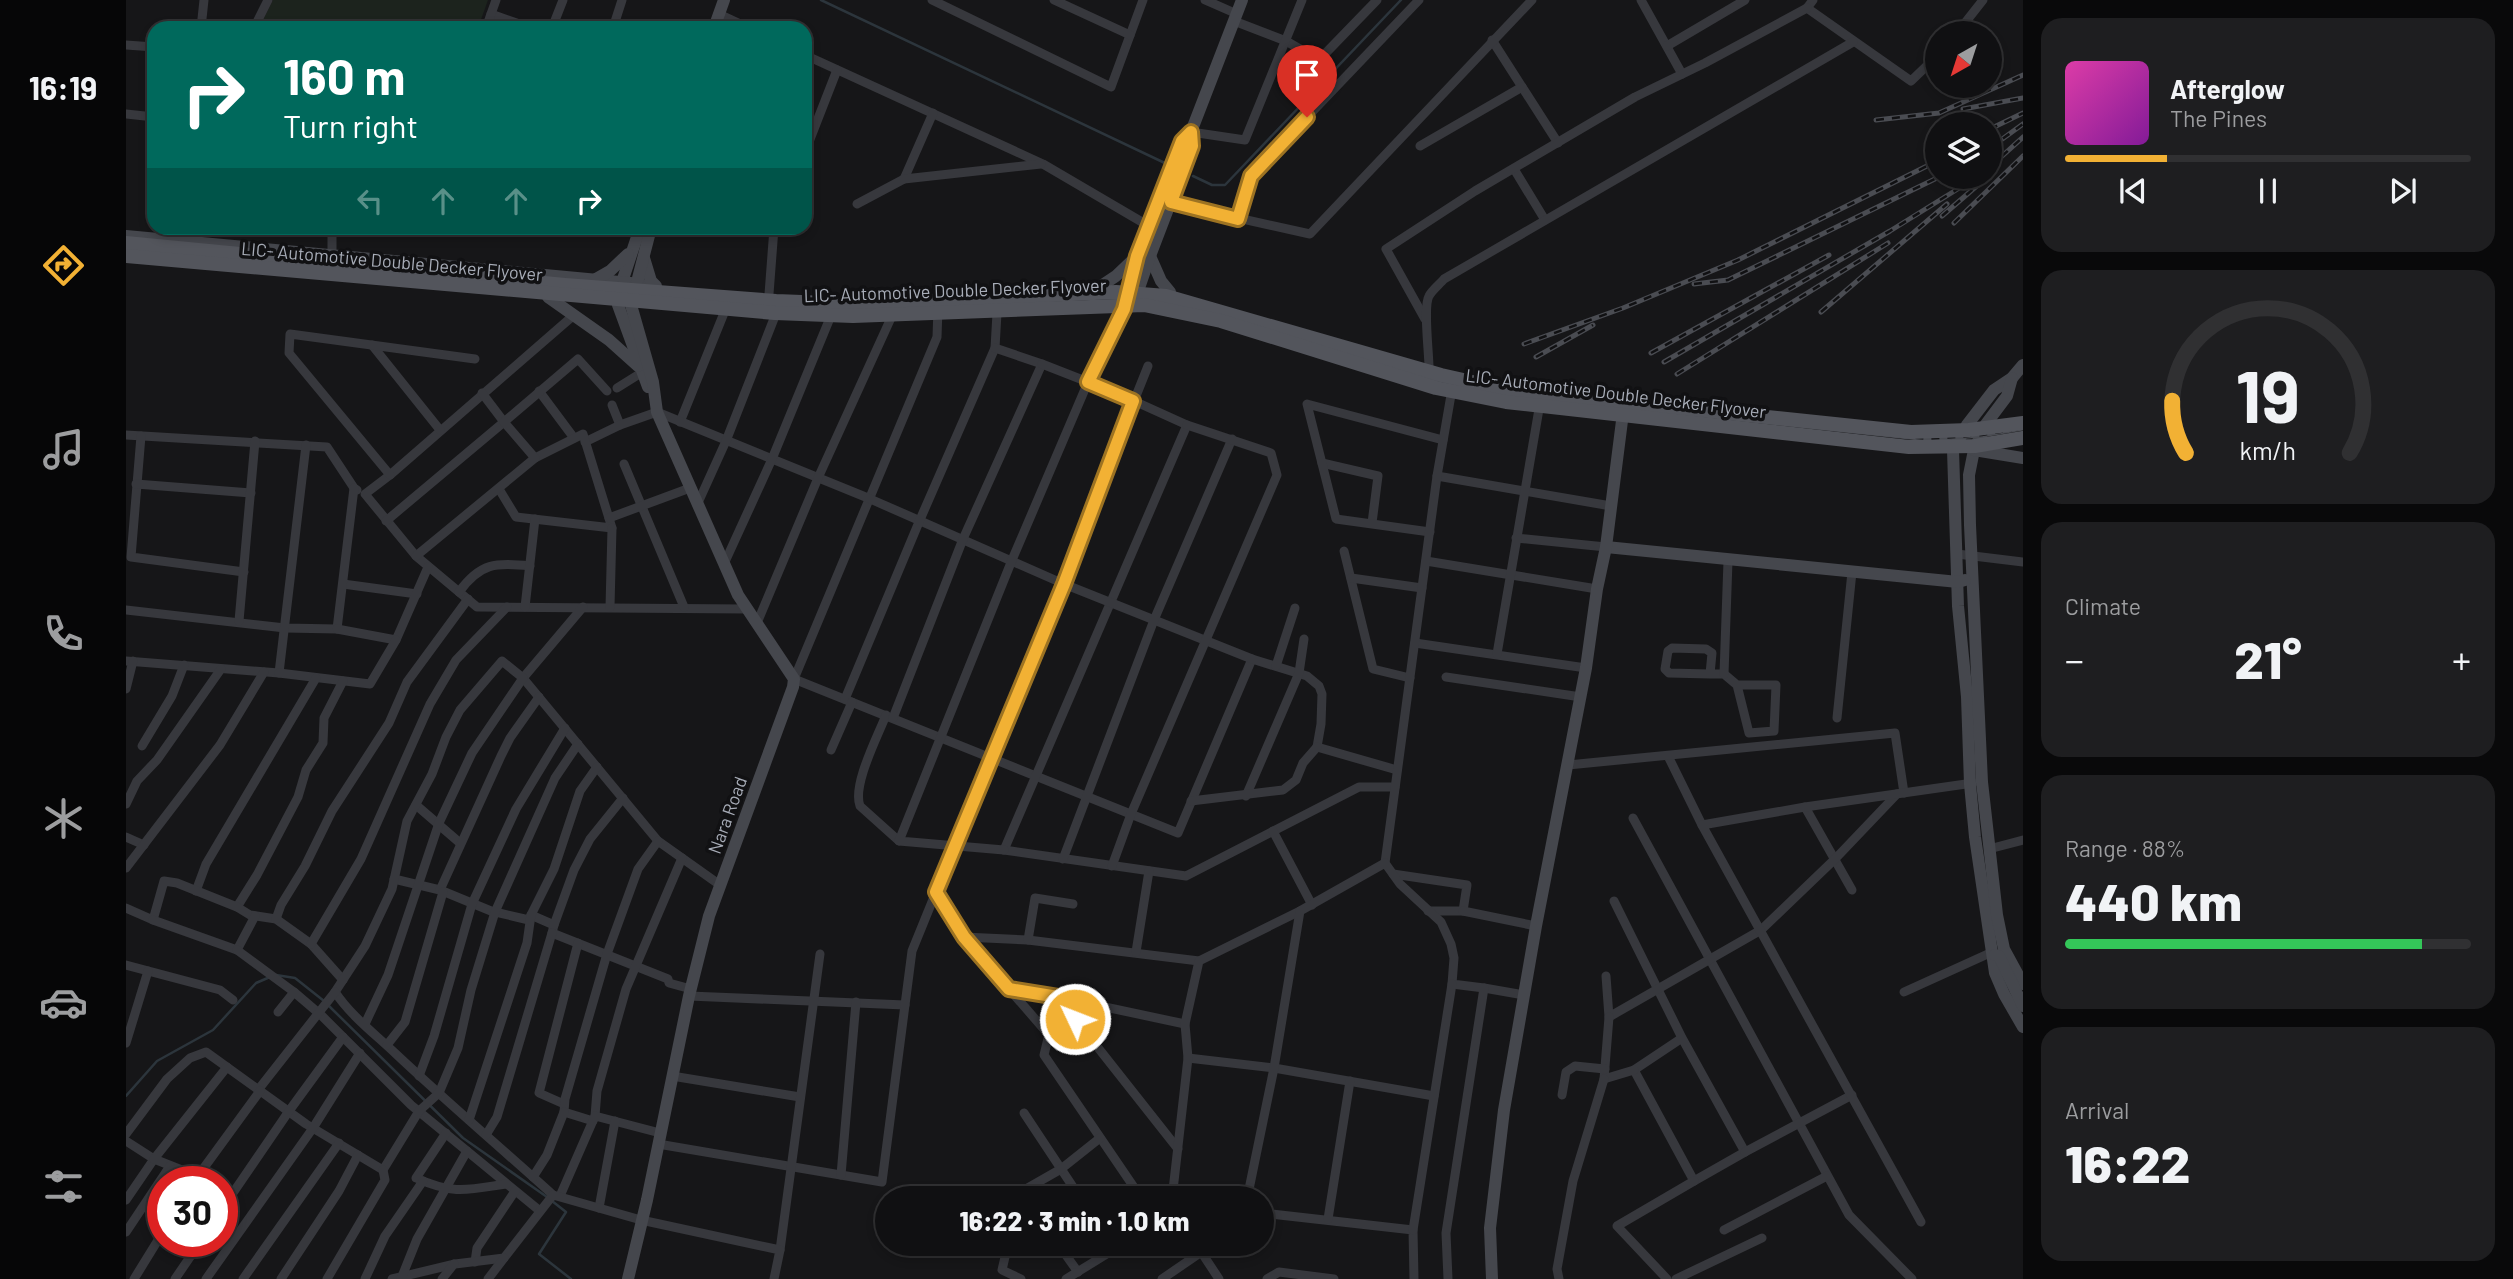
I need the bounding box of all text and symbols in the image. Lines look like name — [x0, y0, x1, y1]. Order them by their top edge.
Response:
north arrow — [1925, 21, 2002, 98]
map controls — [1925, 21, 2002, 189]
pin — [1277, 45, 1337, 117]
text: 160 m — [283, 46, 405, 105]
icon: right — [168, 49, 259, 140]
icon: arrive — [1288, 56, 1326, 94]
text: 16:19 — [29, 68, 97, 106]
text: Afterglow — [2170, 73, 2285, 104]
text: The Pines — [2170, 104, 2267, 132]
text: Turn right — [283, 106, 418, 144]
button: layers — [1925, 112, 2002, 189]
icon: previous — [2114, 172, 2152, 210]
icon: pause — [2249, 172, 2287, 210]
icon: next — [2384, 172, 2422, 210]
icon: left — [351, 182, 389, 220]
icon: ahead — [424, 182, 462, 220]
icon: ahead — [497, 182, 535, 220]
icon: right — [570, 182, 608, 220]
street label: LIC- Automotive Double Decker Flyover — [240, 237, 544, 285]
icon: directions — [39, 241, 88, 290]
street label: LIC- Automotive Double Decker Flyover — [803, 274, 1107, 306]
text: 19 — [2236, 351, 2300, 439]
street label: LIC- Automotive Double Decker Flyover — [1464, 364, 1768, 422]
icon: music — [39, 425, 88, 474]
text: km/h — [2240, 435, 2296, 465]
text: Climate — [2065, 592, 2141, 620]
icon: phone — [39, 609, 88, 658]
text: 21° — [2234, 627, 2302, 689]
text: − — [2065, 636, 2084, 682]
text: + — [2452, 636, 2471, 682]
street label: Nara Road — [703, 773, 751, 857]
icon: climate — [39, 794, 88, 843]
text: Range · 88% — [2065, 834, 2185, 862]
text: 440 km — [2065, 869, 2242, 931]
icon: car — [39, 978, 88, 1027]
position arrow — [1038, 982, 1112, 1056]
text: Arrival — [2065, 1096, 2129, 1124]
text: 16:22 — [2065, 1131, 2190, 1193]
icon: filters — [39, 1162, 88, 1211]
speed limit sign: 30 — [147, 1166, 238, 1257]
text: 16:22 · 3 min · 1.0 km — [960, 1205, 1189, 1236]

